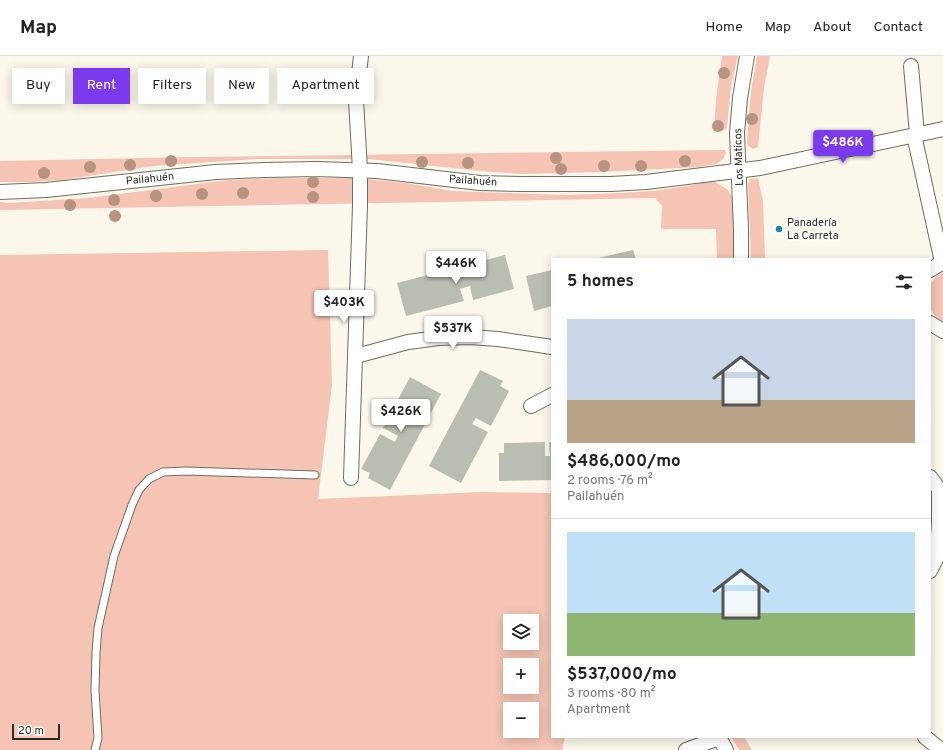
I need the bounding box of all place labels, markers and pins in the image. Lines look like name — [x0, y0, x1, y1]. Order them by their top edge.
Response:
pin: $486K — [815, 130, 871, 164]
place label: Panadería La Carreta — [787, 216, 839, 243]
marker: Panadería La Carreta — [774, 224, 784, 234]
pin: $446K — [428, 251, 484, 285]
pin: $403K — [316, 290, 372, 324]
pin: $537K — [425, 316, 481, 350]
pin: $426K — [373, 399, 429, 433]

